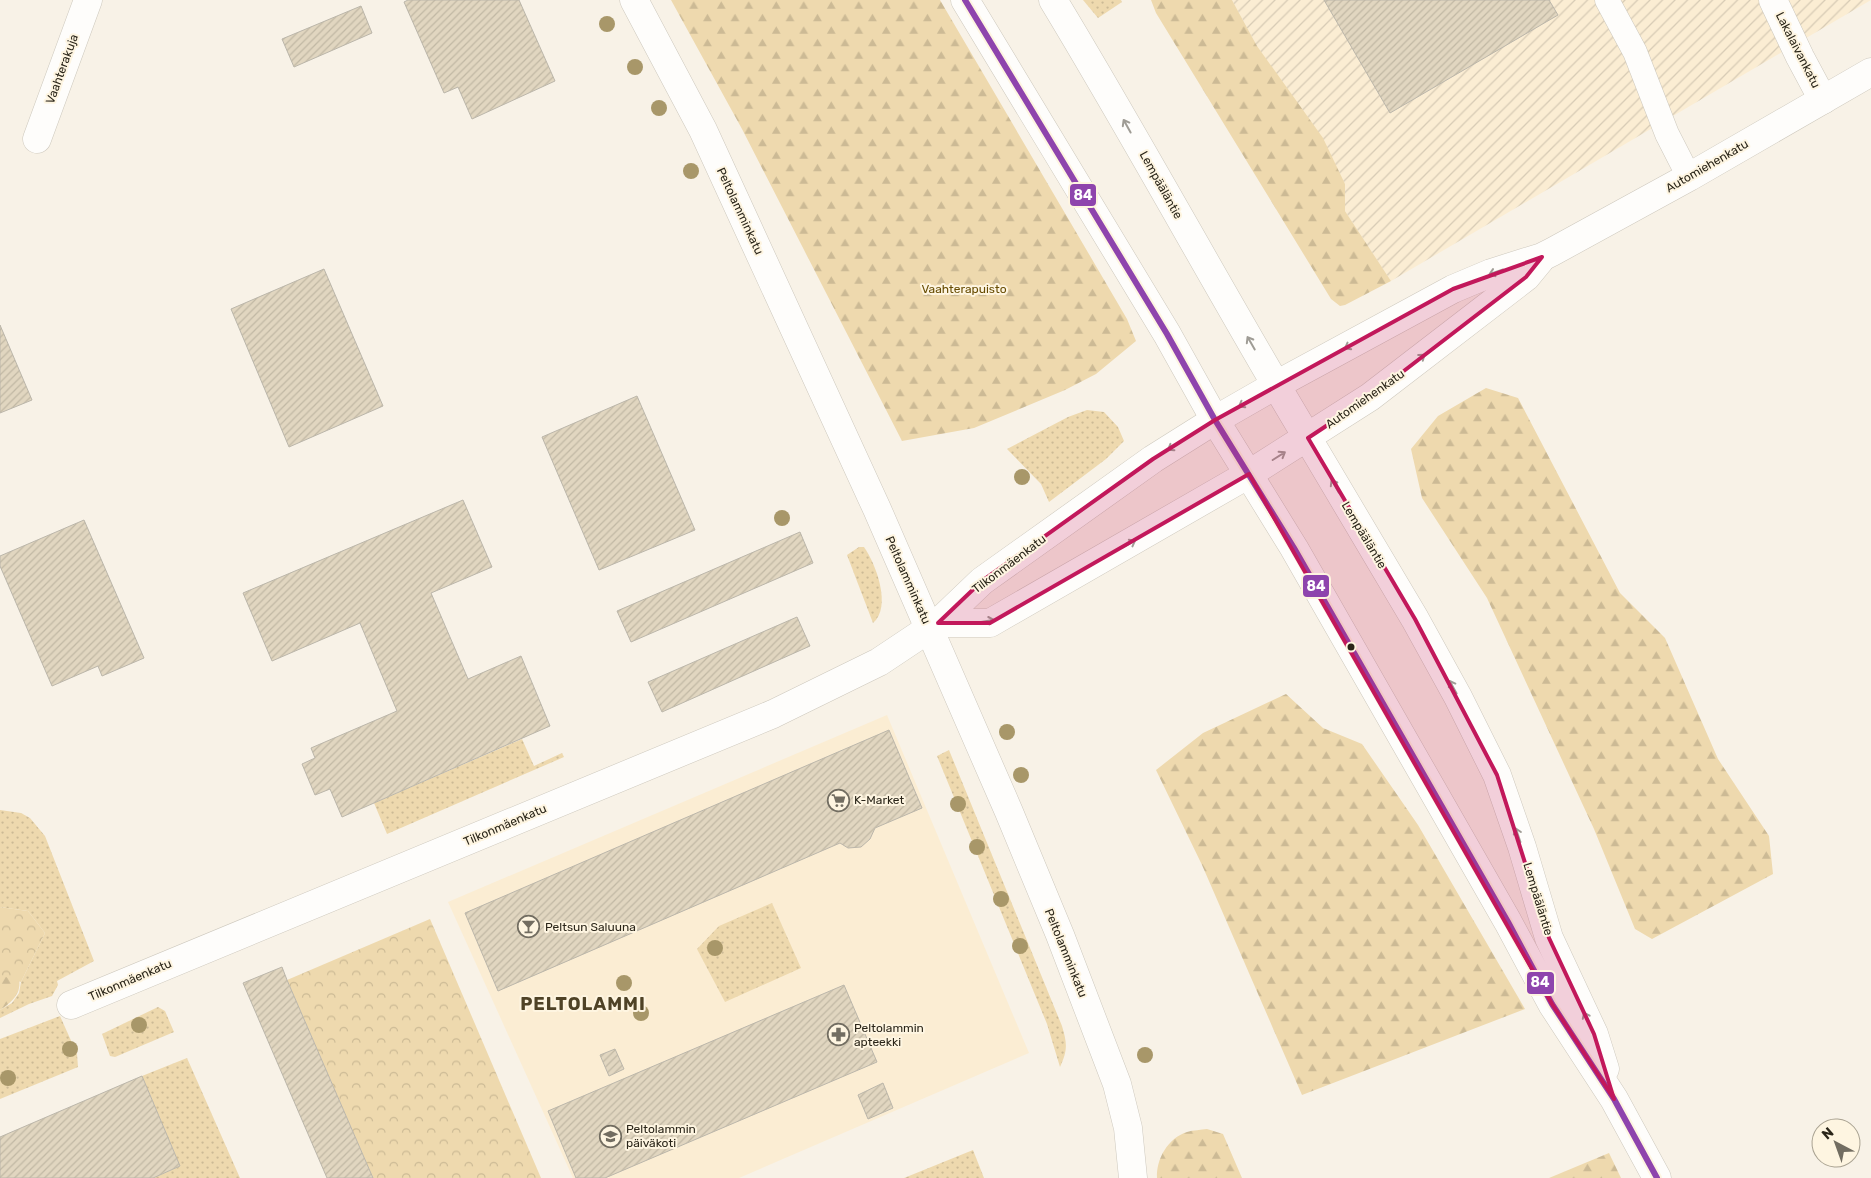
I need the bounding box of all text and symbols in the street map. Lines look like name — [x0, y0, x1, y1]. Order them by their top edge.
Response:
street label: Lakalaivankatu — [1773, 10, 1823, 90]
street label: Vaahterakuja — [43, 32, 81, 106]
one-way arrow — [1122, 119, 1132, 133]
street label: Automiehenkatu — [1663, 137, 1751, 195]
street label: Lempääläntie — [1137, 149, 1186, 222]
street label: Peltolamminkatu — [714, 165, 766, 257]
line badge: 84 — [1069, 183, 1097, 207]
text: 84 — [1073, 187, 1093, 204]
one-way arrow — [1489, 268, 1504, 277]
park label: Vaahterapuisto — [921, 282, 1007, 296]
one-way arrow — [1246, 336, 1255, 351]
one-way arrow — [1344, 340, 1359, 350]
one-way arrow — [1412, 354, 1425, 365]
street label: Automiehenkatu — [1323, 367, 1407, 431]
one-way arrow — [1239, 398, 1253, 408]
one-way arrow — [1167, 442, 1181, 452]
one-way arrow — [1271, 451, 1285, 461]
one-way arrow — [1330, 479, 1340, 494]
street label: Lempääläntie — [1339, 499, 1390, 571]
street label: Tilkonmäenkatu — [969, 532, 1049, 596]
street label: Peltolamminkatu — [882, 534, 934, 626]
one-way arrow — [1121, 539, 1136, 549]
line badge: 84 — [1302, 574, 1330, 598]
text: 84 — [1306, 578, 1326, 595]
one-way arrow — [978, 616, 994, 626]
unlabelled marker — [1346, 642, 1356, 652]
one-way arrow — [1447, 680, 1457, 694]
supermarket icon: K-Market — [826, 788, 850, 812]
place label: K-Market — [854, 793, 905, 807]
street label: Tilkonmäenkatu — [461, 801, 549, 849]
one-way arrow — [1513, 828, 1522, 844]
street label: Lempääläntie — [1520, 861, 1556, 937]
street label: Peltolamminkatu — [1042, 907, 1090, 999]
bar icon: Peltsun Saluuna — [517, 915, 541, 939]
place label: Peltsun Saluuna — [545, 920, 636, 934]
street label: Tilkonmäenkatu — [86, 956, 174, 1004]
line badge: 84 — [1526, 971, 1555, 995]
text: 84 — [1530, 974, 1550, 991]
district label: PELTOLAMMI — [520, 993, 646, 1015]
one-way arrow — [1582, 1012, 1592, 1027]
place label: Peltolammin apteekki — [854, 1021, 924, 1049]
pharmacy icon: Peltolammin apteekki — [826, 1023, 850, 1047]
north arrow — [1811, 1118, 1861, 1168]
place label: Peltolammin päiväkoti — [626, 1122, 696, 1150]
school or university icon: Peltolammin päiväkoti — [598, 1124, 622, 1148]
text: N — [1818, 1124, 1837, 1143]

